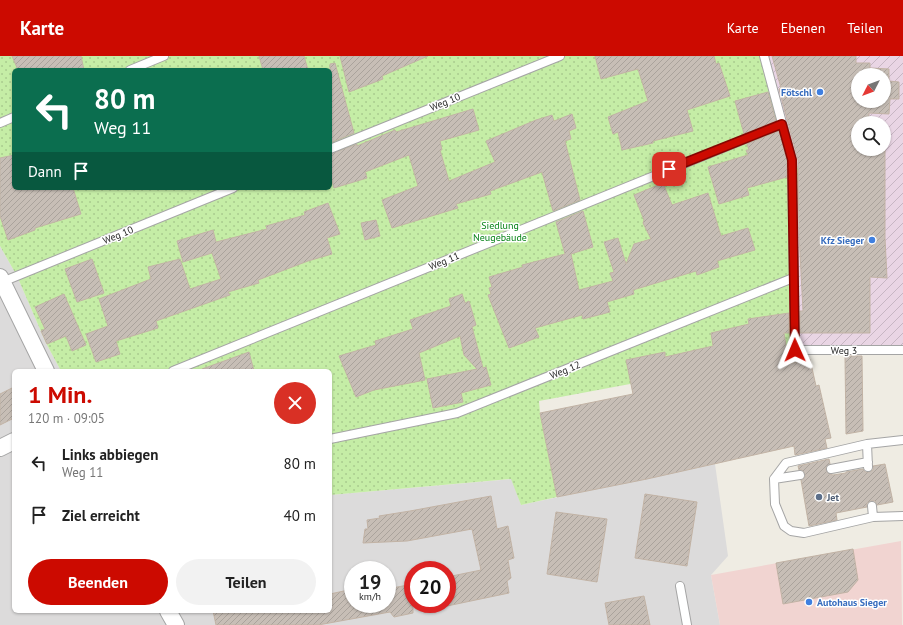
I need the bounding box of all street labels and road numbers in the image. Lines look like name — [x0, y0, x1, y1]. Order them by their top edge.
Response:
street label: Weg 10 — [428, 90, 463, 114]
street label: Weg 10 — [101, 223, 136, 247]
street label: Weg 11 — [427, 249, 461, 273]
street label: Weg 3 — [831, 344, 857, 357]
street label: Weg 12 — [548, 358, 582, 382]

